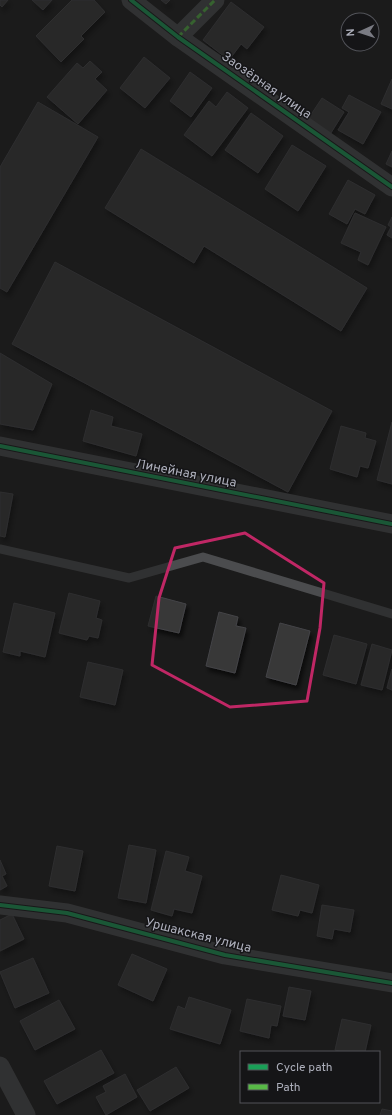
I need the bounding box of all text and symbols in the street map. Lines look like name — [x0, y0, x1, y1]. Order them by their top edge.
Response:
north arrow — [340, 12, 380, 52]
text: N — [344, 28, 358, 37]
street label: Заозёрная улица — [218, 49, 314, 123]
street label: Линейная улица — [134, 456, 238, 492]
street label: Уршакская улица — [143, 915, 253, 957]
legend — [240, 1051, 380, 1103]
text: Cycle path — [276, 1060, 333, 1076]
text: Path — [276, 1080, 301, 1096]

